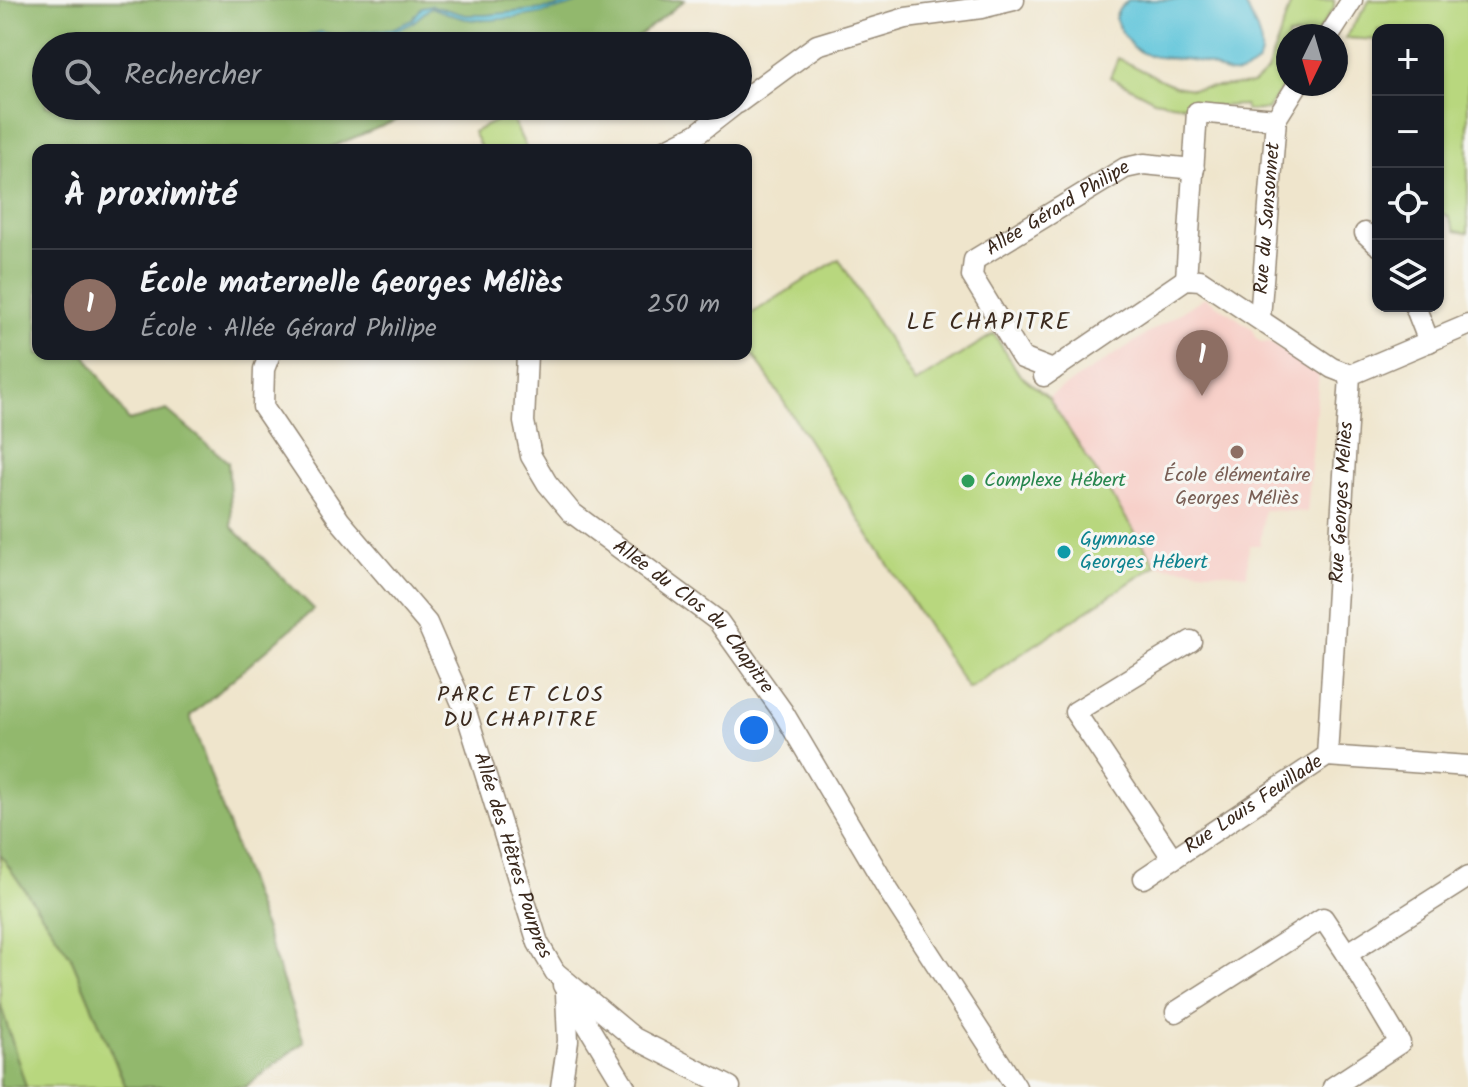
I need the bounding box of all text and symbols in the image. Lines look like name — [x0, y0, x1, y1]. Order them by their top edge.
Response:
north arrow — [1276, 24, 1348, 96]
map controls — [1372, 24, 1444, 312]
button: + — [1372, 24, 1444, 96]
search box — [32, 32, 752, 120]
text: Rechercher — [124, 52, 261, 100]
icon: search — [60, 54, 104, 98]
button: − — [1372, 96, 1444, 168]
street label: Rue du Sansonnet — [1246, 141, 1290, 296]
street label: Allée Gérard Philipe — [980, 152, 1137, 265]
button: locate — [1372, 168, 1444, 240]
text: À proximité — [64, 169, 237, 223]
button: layers — [1372, 240, 1444, 312]
text: École maternelle Georges Méliès — [140, 260, 563, 308]
text: 1 — [86, 284, 94, 326]
text: 250 m — [647, 284, 720, 326]
district label: LE CHAPITRE — [906, 303, 1072, 342]
text: École · Allée Gérard Philipe — [140, 308, 437, 350]
pin: 1 — [1176, 330, 1228, 396]
street label: Rue Georges Méliès — [1321, 420, 1363, 584]
marker: École élémentaire Georges Méliès — [1228, 443, 1246, 461]
place label: École élémentaire Georges Méliès — [1163, 460, 1311, 515]
place label: Complexe Hébert — [984, 465, 1126, 497]
marker: Complexe Hébert — [959, 472, 977, 490]
place label: Gymnase Georges Hébert — [1080, 524, 1208, 579]
street label: Allée du Clos du Chapitre — [605, 532, 782, 701]
marker: Gymnase Georges Hébert — [1055, 543, 1073, 561]
district label: PARC ET CLOS DU CHAPITRE — [437, 678, 605, 738]
your location — [734, 710, 774, 750]
street label: Rue Louis Feuillade — [1178, 747, 1330, 863]
street label: Allée des Hêtres Pourpres — [464, 749, 561, 966]

